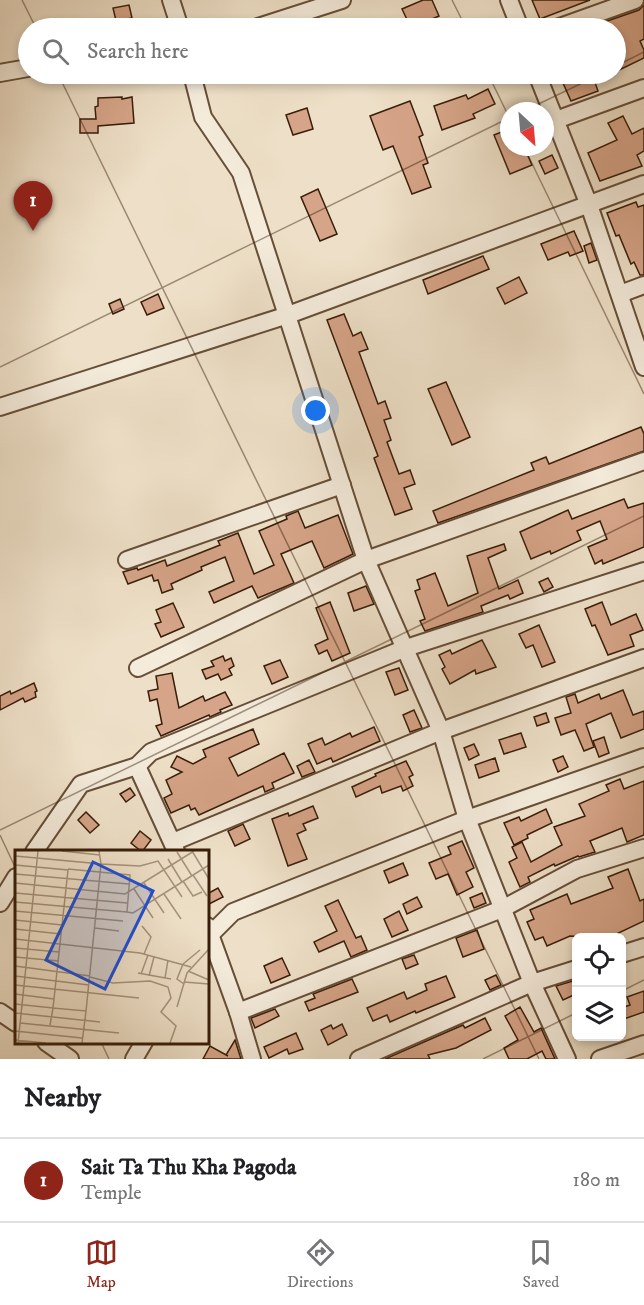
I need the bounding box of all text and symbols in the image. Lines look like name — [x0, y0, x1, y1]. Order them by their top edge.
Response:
search box — [18, 18, 626, 84]
icon: search — [39, 35, 72, 68]
text: Search here — [87, 38, 189, 65]
north arrow — [500, 102, 554, 156]
pin: 1 — [14, 182, 52, 231]
your location — [301, 396, 330, 425]
inset map — [15, 850, 208, 1044]
map controls — [572, 933, 626, 1041]
button: locate — [572, 933, 626, 987]
button: layers — [572, 987, 626, 1041]
text: Nearby — [24, 1082, 101, 1115]
text: Sait Ta Thu Kha Pagoda — [81, 1154, 296, 1181]
text: 1 — [40, 1168, 47, 1193]
text: 180 m — [573, 1168, 620, 1193]
text: Temple — [81, 1181, 142, 1206]
tab: Map — [85, 1236, 118, 1292]
tab: Directions — [287, 1236, 353, 1292]
tab: Saved — [523, 1236, 559, 1292]

